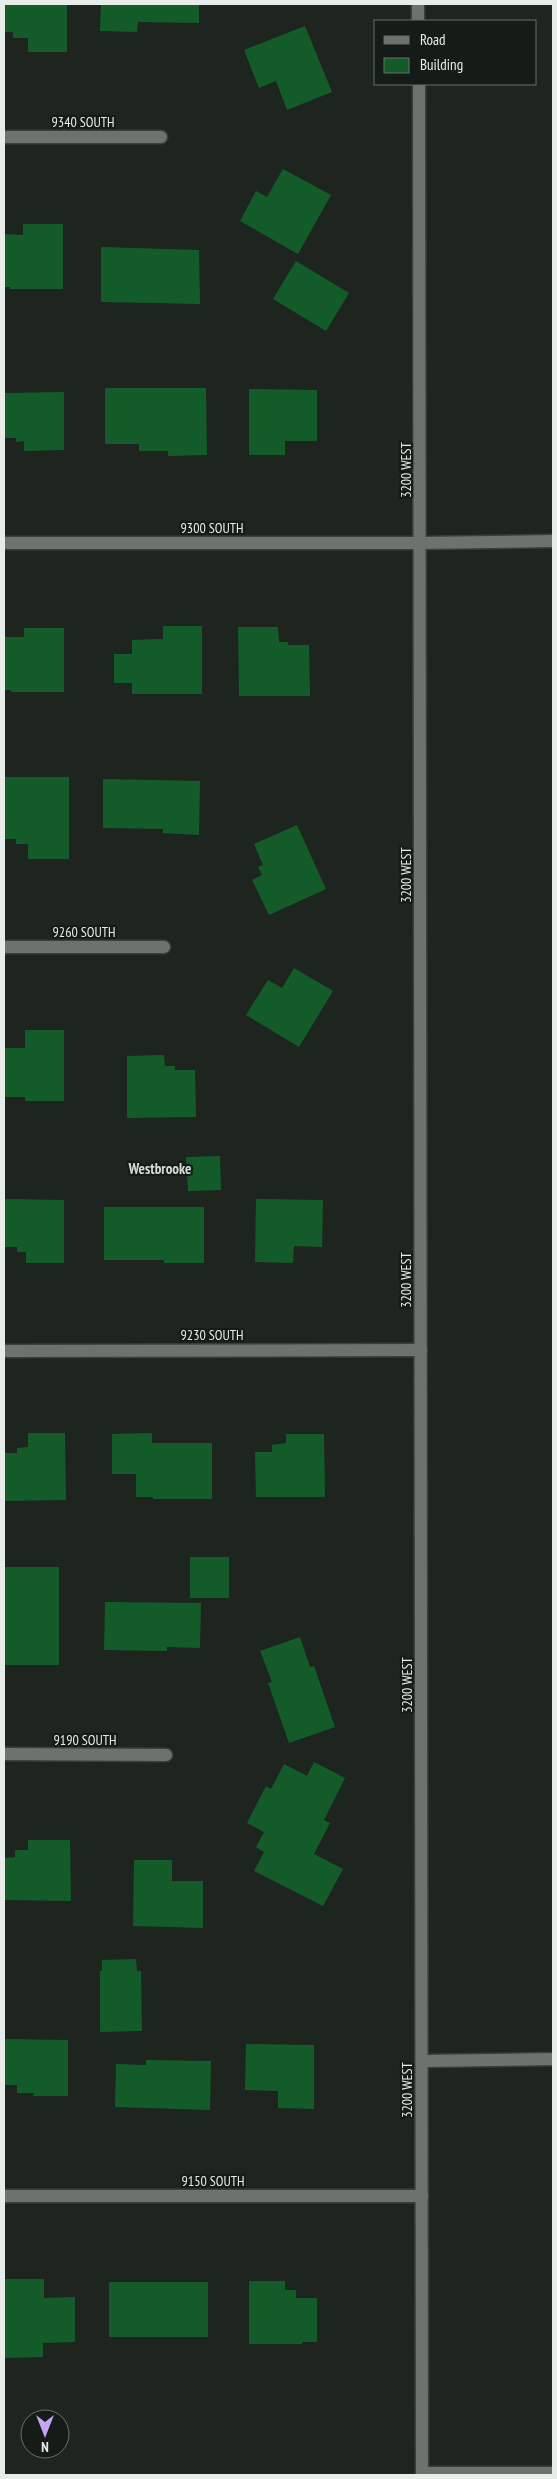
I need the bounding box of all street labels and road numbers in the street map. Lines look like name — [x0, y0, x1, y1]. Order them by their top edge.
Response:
street label: 9340 SOUTH — [52, 113, 114, 131]
street label: 3200 WEST — [397, 441, 415, 498]
street label: 9300 SOUTH — [181, 519, 243, 537]
street label: 3200 WEST — [397, 846, 415, 903]
street label: 9260 SOUTH — [53, 923, 115, 941]
street label: 3200 WEST — [397, 1251, 415, 1308]
street label: 9230 SOUTH — [181, 1326, 243, 1344]
street label: 3200 WEST — [398, 1656, 416, 1713]
street label: 9190 SOUTH — [54, 1731, 116, 1749]
street label: 3200 WEST — [398, 2061, 416, 2118]
street label: 9150 SOUTH — [182, 2172, 244, 2190]

